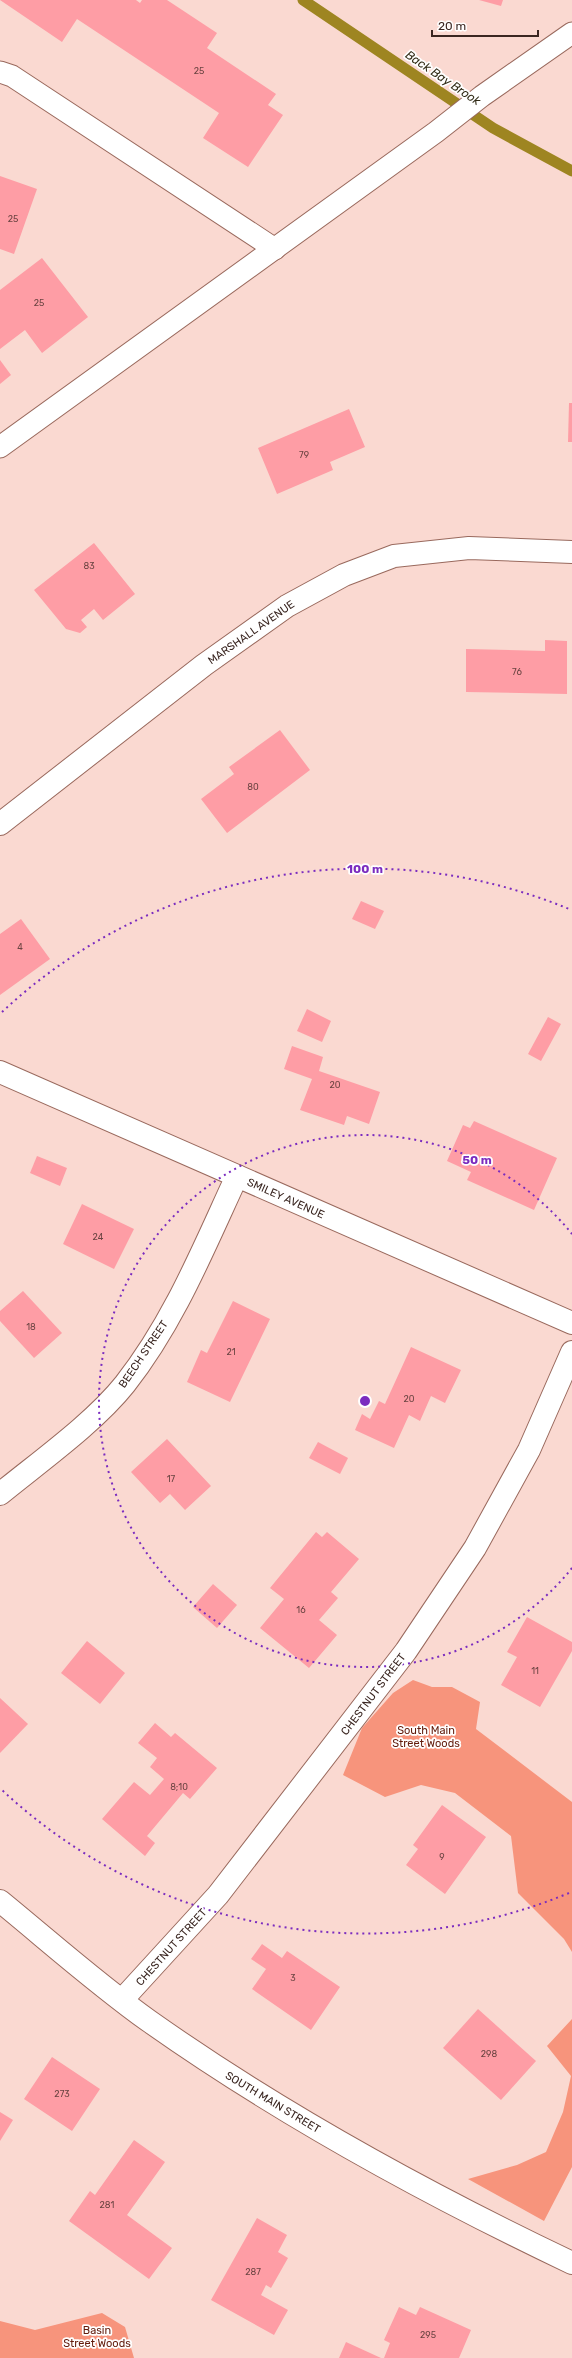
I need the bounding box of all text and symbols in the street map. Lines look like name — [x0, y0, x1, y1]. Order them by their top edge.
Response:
scale bar — [432, 12, 538, 38]
text: 20 m — [438, 19, 466, 33]
water label: Back Bay Brook — [403, 48, 484, 109]
house number: 25 — [194, 66, 204, 76]
house number: 25 — [8, 214, 18, 224]
house number: 25 — [34, 298, 44, 308]
house number: 79 — [299, 450, 309, 460]
house number: 83 — [83, 561, 95, 571]
street label: MARSHALL AVENUE — [206, 597, 297, 667]
house number: 76 — [512, 667, 522, 677]
house number: 80 — [247, 782, 259, 792]
text: 100 m — [347, 862, 383, 876]
house number: 4 — [17, 942, 23, 952]
house number: 20 — [330, 1080, 341, 1090]
text: 50 m — [462, 1153, 492, 1167]
street label: SMILEY AVENUE — [245, 1176, 327, 1221]
house number: 24 — [93, 1232, 104, 1242]
street label: BEECH STREET — [116, 1318, 171, 1390]
house number: 18 — [26, 1322, 36, 1332]
house number: 21 — [226, 1347, 236, 1357]
centre of rings — [358, 1394, 372, 1408]
house number: 20 — [404, 1394, 415, 1404]
house number: 17 — [167, 1474, 176, 1484]
house number: 16 — [296, 1605, 306, 1615]
street label: CHESTNUT STREET — [338, 1650, 409, 1738]
house number: 11 — [531, 1666, 539, 1676]
park label: South Main Street Woods — [392, 1724, 460, 1750]
house number: 8;10 — [170, 1782, 188, 1792]
house number: 9 — [439, 1852, 445, 1862]
street label: CHESTNUT STREET — [133, 1906, 210, 1989]
house number: 3 — [290, 1973, 296, 1983]
house number: 298 — [481, 2049, 497, 2059]
street label: SOUTH MAIN STREET — [223, 2069, 323, 2136]
house number: 273 — [54, 2089, 70, 2099]
house number: 281 — [100, 2200, 115, 2210]
house number: 287 — [245, 2267, 261, 2277]
park label: Basin Street Woods — [63, 2324, 131, 2350]
house number: 295 — [420, 2330, 436, 2340]

